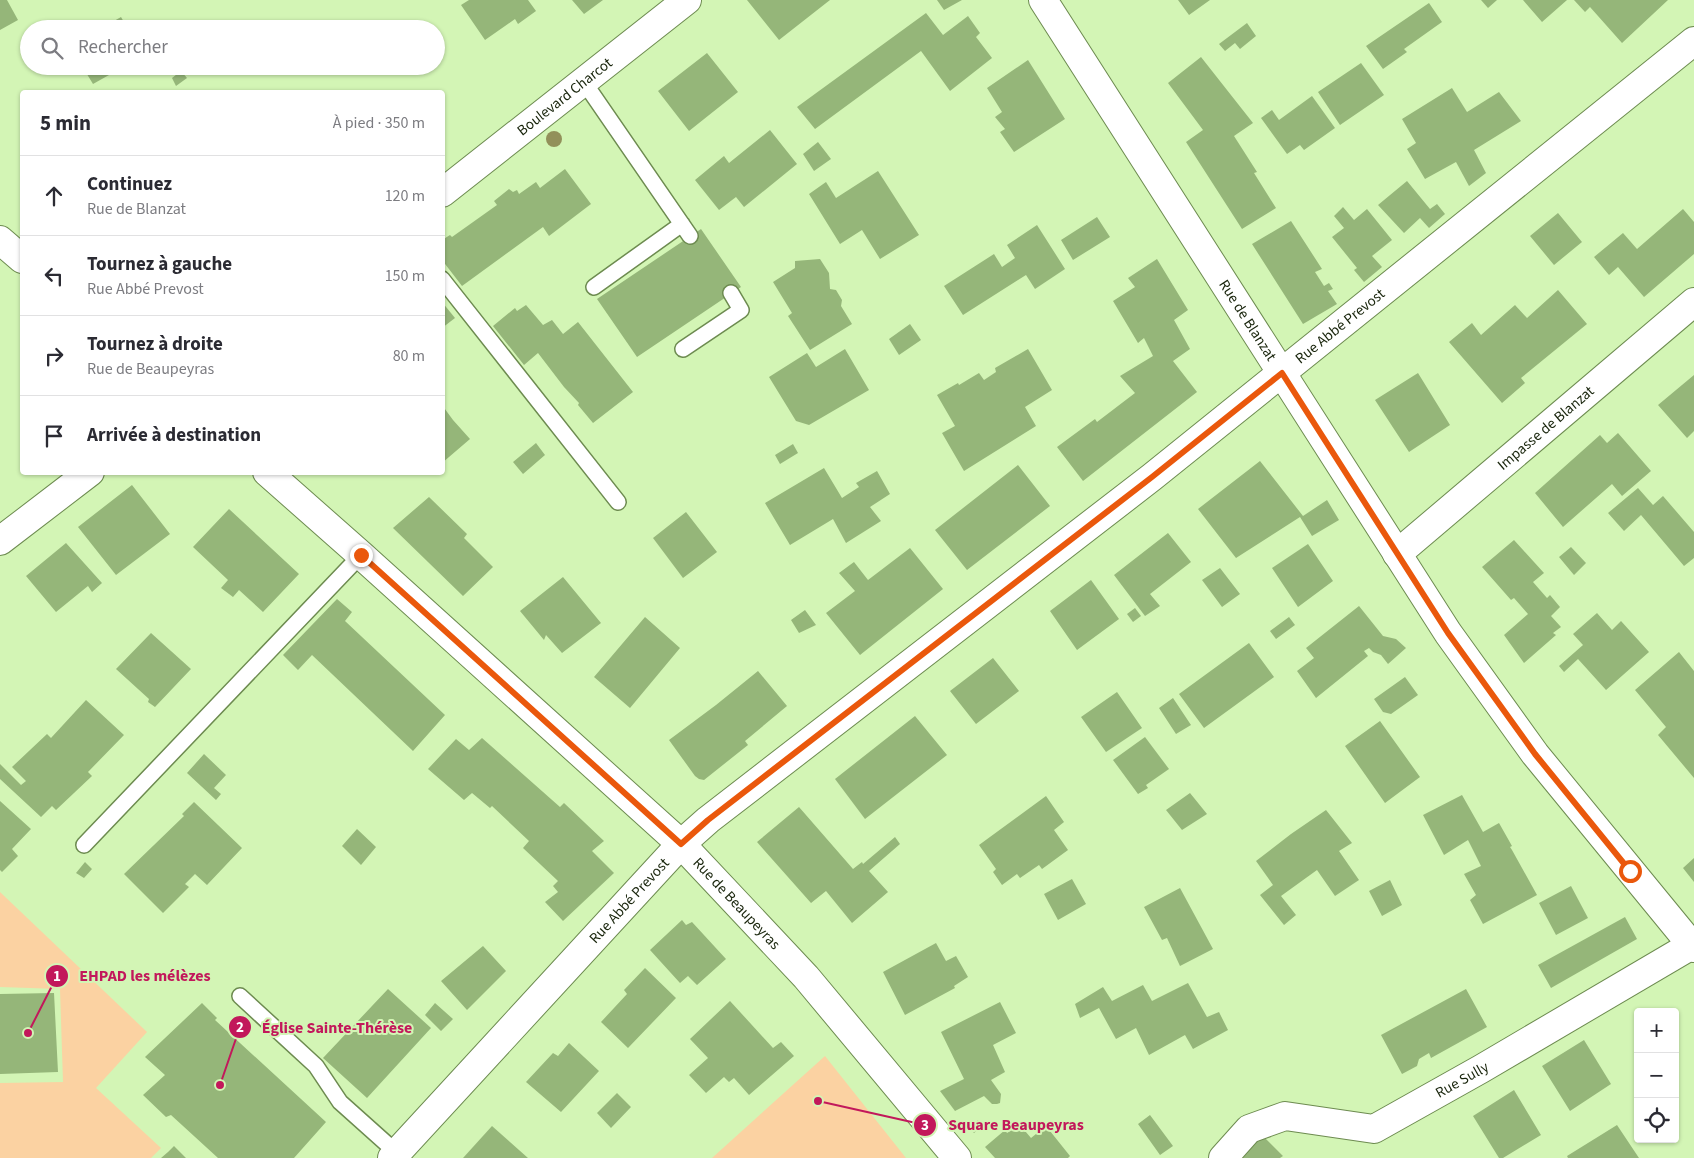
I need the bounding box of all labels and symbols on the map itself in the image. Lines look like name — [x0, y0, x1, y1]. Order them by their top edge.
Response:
street label: Boulevard Charcot — [513, 53, 617, 141]
street label: Rue de Blanzat — [1213, 276, 1281, 365]
street label: Rue Abbé Prevost — [1291, 284, 1389, 369]
street label: Impasse de Blanzat — [1493, 381, 1599, 475]
route end — [350, 544, 373, 567]
street label: Rue Abbé Prevost — [585, 853, 674, 948]
street label: Rue de Beaupeyras — [688, 853, 785, 954]
route start — [1619, 860, 1642, 883]
callout: EHPAD les mélèzes — [44, 960, 221, 991]
text: EHPAD les mélèzes — [79, 965, 211, 987]
text: 1 — [53, 966, 61, 987]
callout: Église Sainte-Thérèse — [227, 1012, 423, 1043]
text: 2 — [236, 1017, 244, 1038]
text: Église Sainte-Thérèse — [262, 1017, 412, 1039]
street label: Rue Sully — [1432, 1057, 1493, 1103]
callout: Square Beaupeyras — [913, 1109, 1094, 1140]
text: Square Beaupeyras — [948, 1114, 1084, 1136]
text: 3 — [921, 1115, 929, 1136]

